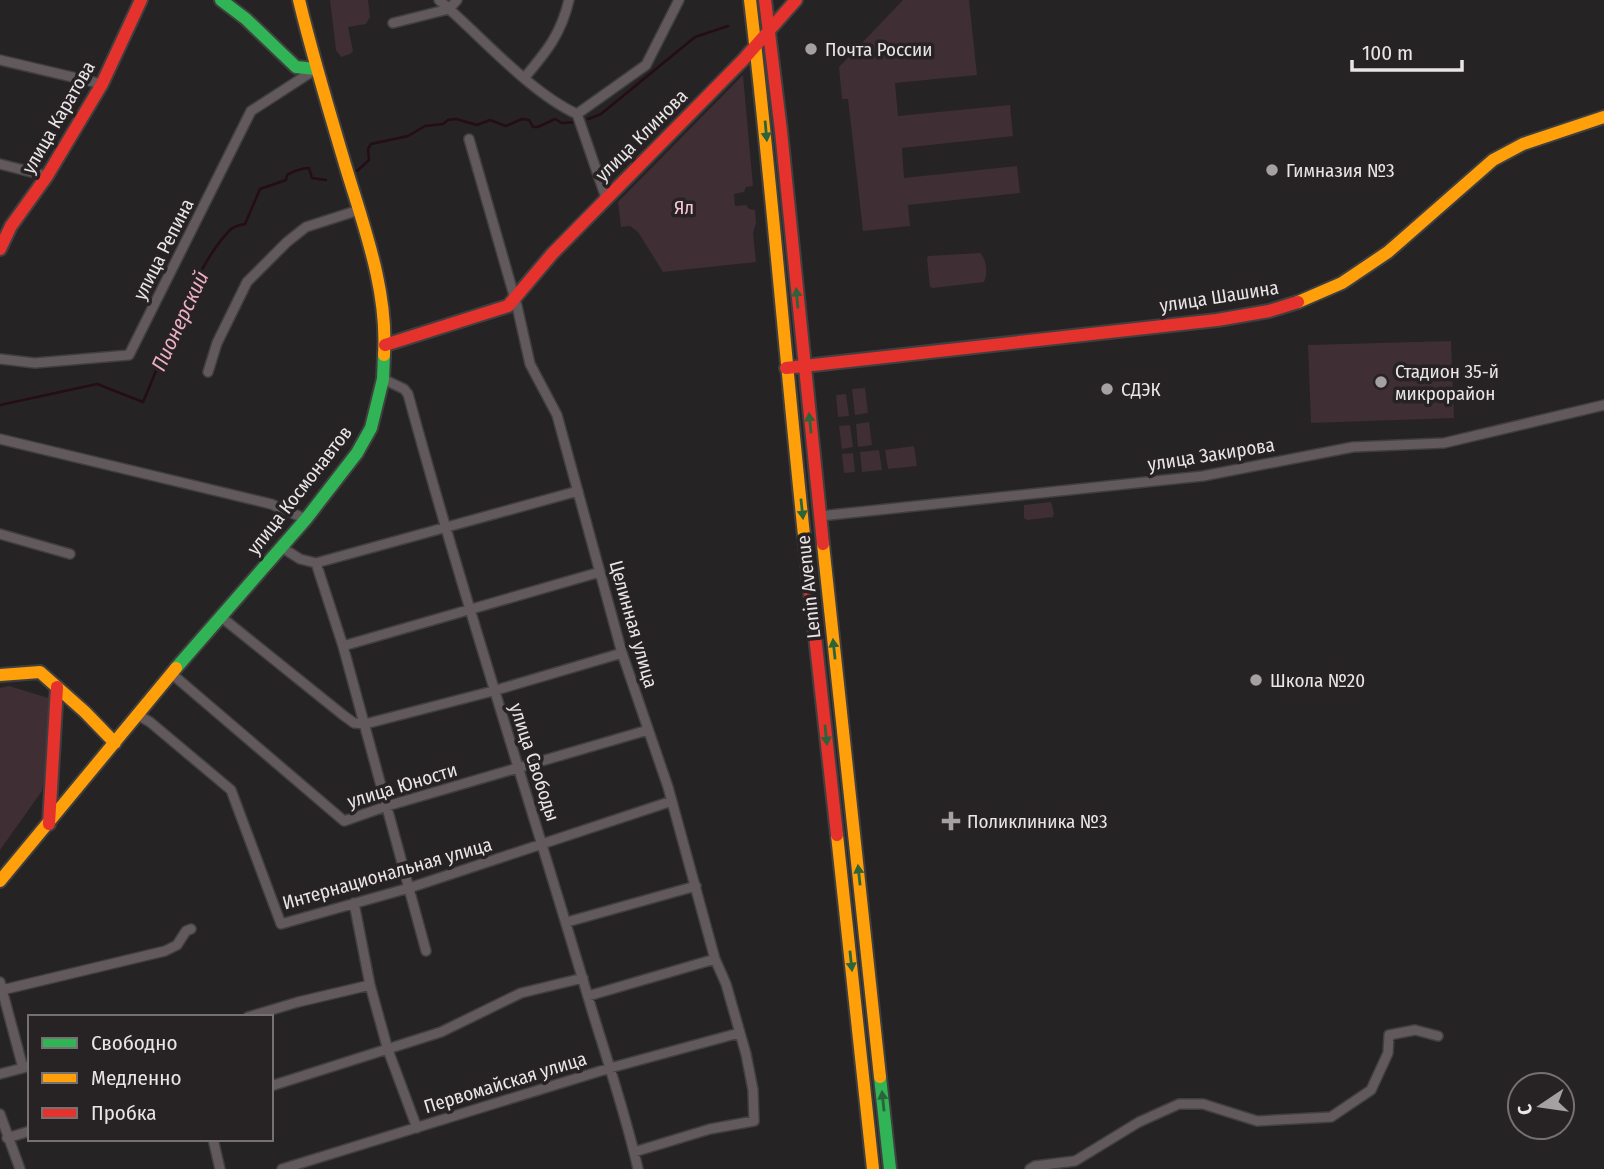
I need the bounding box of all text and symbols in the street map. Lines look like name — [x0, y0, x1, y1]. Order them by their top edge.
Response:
scale bar — [1352, 28, 1462, 72]
place label: Почта России — [825, 38, 932, 61]
text: 100 m — [1362, 40, 1413, 66]
marker: Почта России — [803, 41, 819, 57]
street label: улица Каратова — [17, 57, 100, 178]
street label: улица Клинова — [590, 84, 692, 186]
one-way arrow — [761, 120, 772, 142]
place label: Гимназия №3 — [1286, 159, 1395, 182]
marker: Гимназия №3 — [1264, 162, 1280, 178]
street label: улица Репина — [128, 195, 199, 304]
park label: Ял — [674, 196, 694, 219]
water label: Пионерский — [146, 267, 214, 375]
street label: улица Шашина — [1158, 276, 1280, 317]
one-way arrow — [791, 287, 802, 309]
place label: Стадион 35-й микрорайон — [1395, 360, 1499, 405]
marker: Стадион 35-й микрорайон — [1373, 374, 1389, 390]
place label: СДЭК — [1121, 378, 1161, 401]
marker: СДЭК — [1099, 381, 1115, 397]
one-way arrow — [804, 411, 815, 433]
street label: улица Космонавтов — [242, 421, 357, 559]
street label: улица Закирова — [1146, 433, 1276, 476]
one-way arrow — [796, 498, 807, 520]
street label: Lenin Avenue — [792, 534, 825, 640]
street label: Целинная улица — [604, 558, 663, 691]
one-way arrow — [829, 638, 840, 660]
place label: Школа №20 — [1270, 669, 1365, 692]
marker: Школа №20 — [1248, 672, 1264, 688]
street label: улица Свободы — [505, 700, 564, 824]
one-way arrow — [821, 724, 832, 746]
street label: улица Юности — [344, 758, 460, 813]
place label: Поликлиника №3 — [967, 810, 1108, 833]
marker: Поликлиника №3 — [941, 811, 961, 831]
street label: Интернациональная улица — [280, 833, 495, 914]
one-way arrow — [853, 864, 864, 886]
one-way arrow — [845, 950, 856, 972]
legend — [28, 1015, 273, 1141]
text: Свободно — [91, 1030, 177, 1056]
street label: Первомайская улица — [421, 1047, 589, 1118]
text: Медленно — [91, 1065, 181, 1091]
north arrow — [1506, 1071, 1576, 1141]
one-way arrow — [877, 1090, 888, 1112]
text: Пробка — [91, 1100, 157, 1126]
text: С — [1513, 1102, 1537, 1117]

